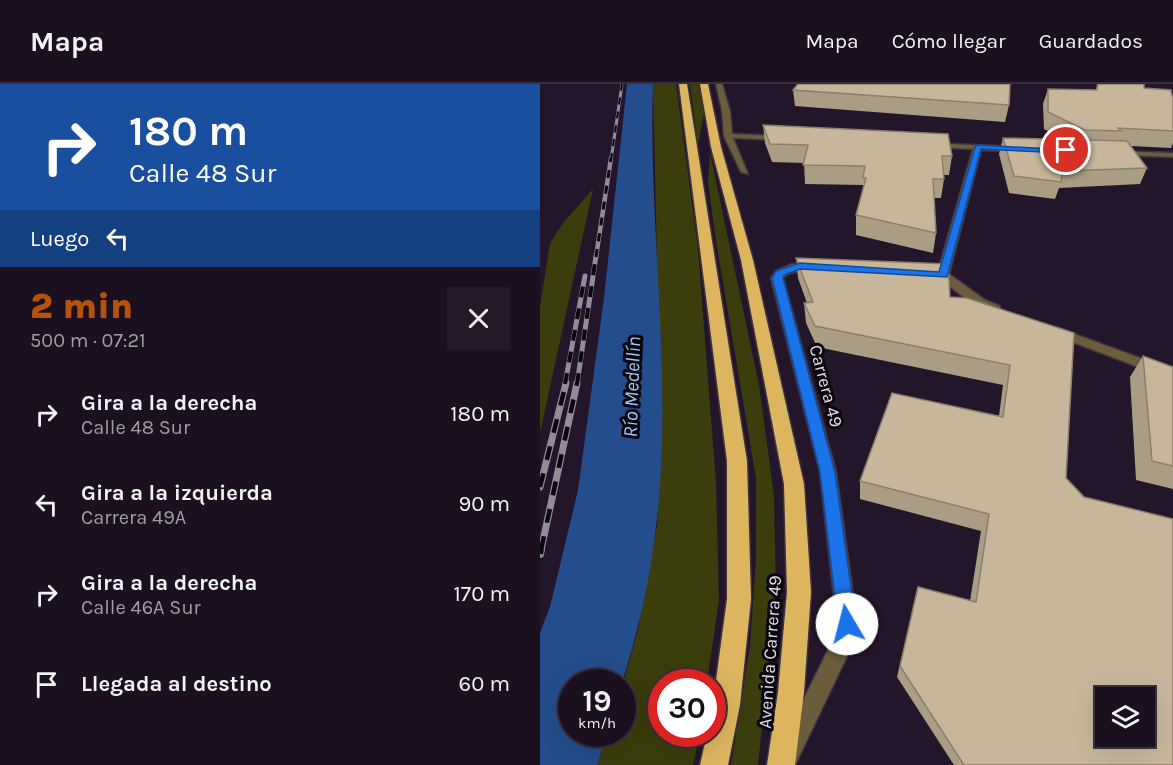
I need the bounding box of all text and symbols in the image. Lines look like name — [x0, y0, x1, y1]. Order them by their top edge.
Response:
text: Mapa — [30, 25, 104, 58]
text: Mapa — [805, 29, 859, 53]
text: Cómo llegar — [892, 29, 1006, 53]
text: Guardados — [1039, 29, 1143, 53]
text: 180 m — [129, 106, 248, 156]
icon: right — [30, 108, 108, 186]
pin — [1040, 124, 1091, 175]
icon: arrive — [1049, 133, 1082, 166]
text: Calle 48 Sur — [129, 157, 276, 189]
icon: left — [101, 222, 134, 255]
text: Luego — [30, 226, 89, 252]
text: 2 min — [30, 285, 133, 327]
button: close — [447, 287, 510, 350]
text: 500 m · 07:21 — [30, 329, 146, 352]
water label: Río Medellín — [619, 336, 645, 438]
street label: Carrera 49 — [804, 342, 848, 430]
text: Gira a la derecha — [81, 390, 257, 416]
icon: right — [30, 398, 63, 431]
text: 180 m — [450, 401, 510, 427]
text: Calle 48 Sur — [81, 416, 190, 439]
text: Gira a la izquierda — [81, 480, 273, 506]
icon: left — [30, 488, 63, 521]
text: 90 m — [458, 491, 510, 517]
text: Carrera 49A — [81, 506, 186, 529]
text: Gira a la derecha — [81, 570, 257, 596]
street label: Avenida Carrera 49 — [754, 575, 786, 729]
icon: right — [30, 578, 63, 611]
text: 170 m — [454, 581, 510, 607]
position arrow — [815, 592, 879, 656]
text: Calle 46A Sur — [81, 596, 201, 619]
icon: arrive — [30, 668, 63, 701]
speed limit sign: 30 — [648, 669, 726, 747]
text: Llegada al destino — [81, 671, 272, 697]
text: 60 m — [459, 671, 510, 697]
text: 19 — [582, 683, 611, 719]
map controls — [1095, 687, 1155, 747]
button: layers — [1095, 687, 1155, 747]
text: km/h — [578, 714, 616, 732]

